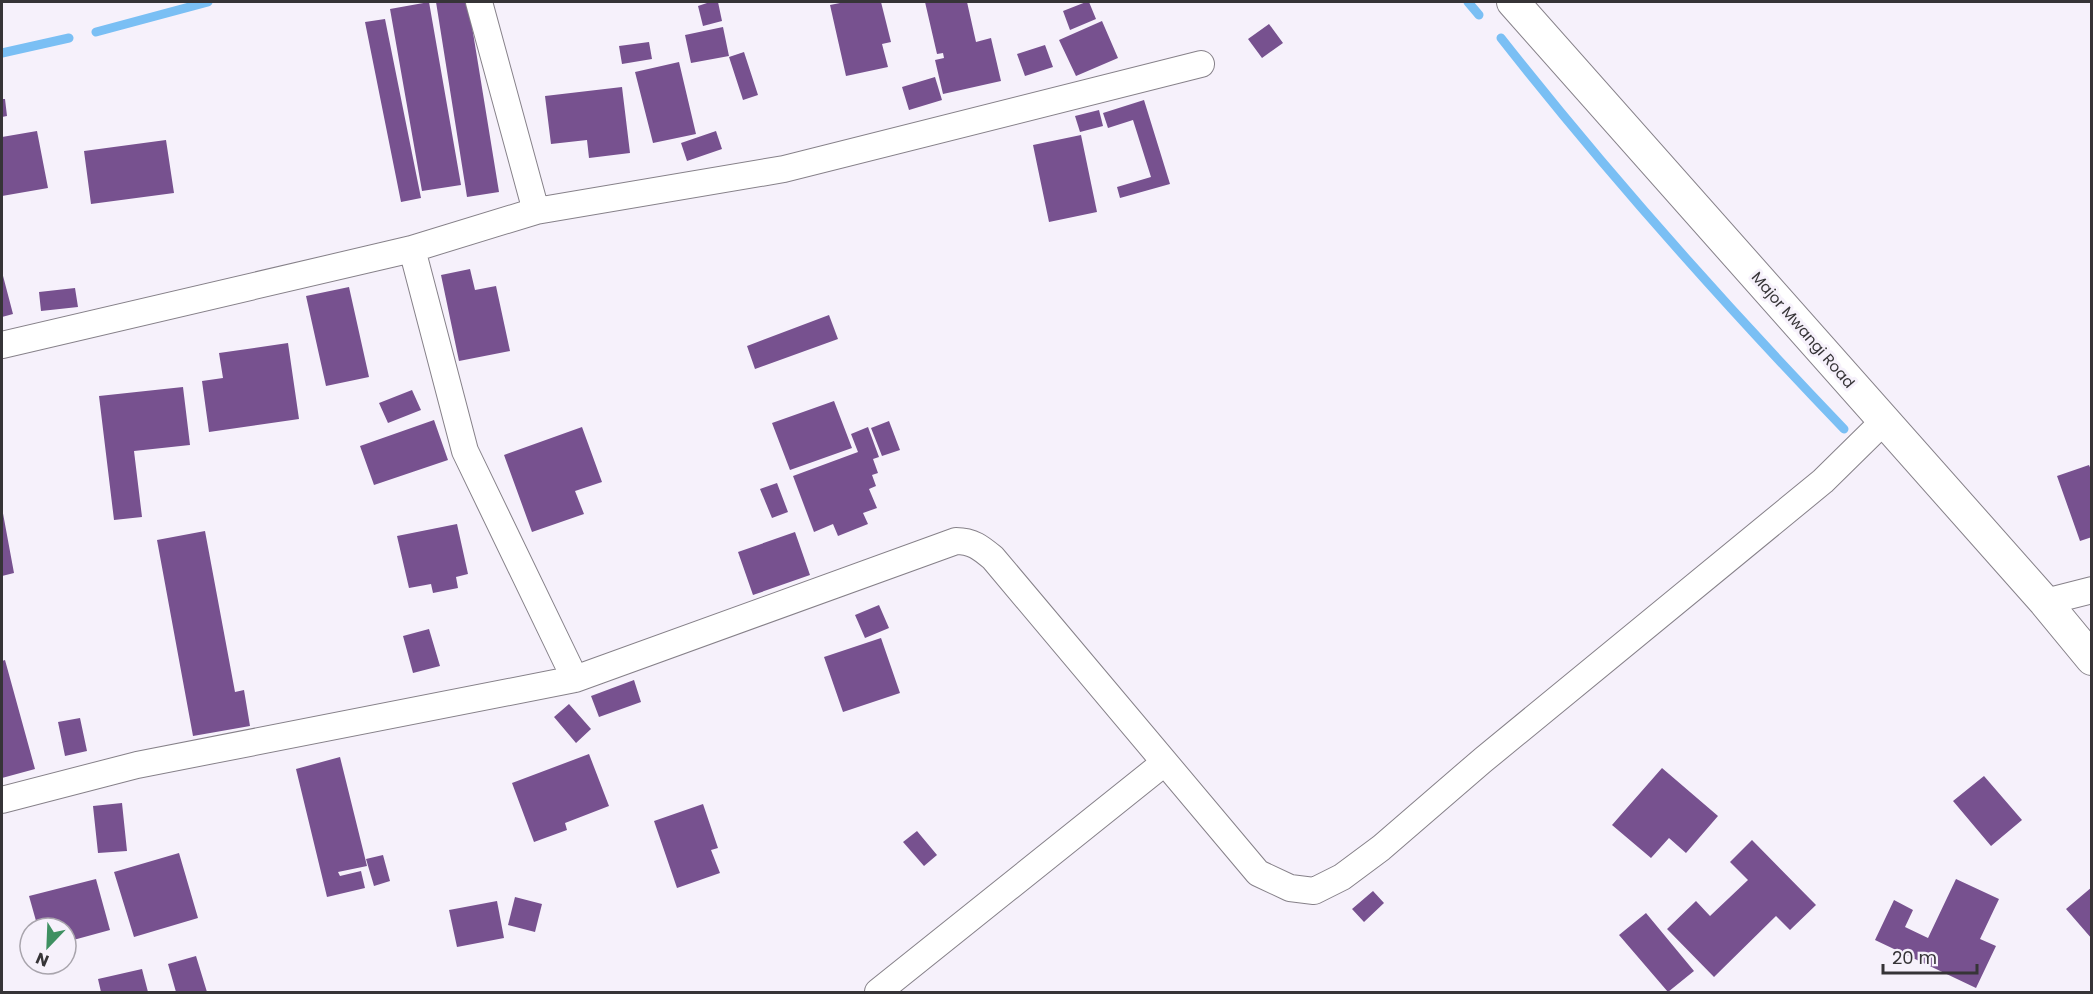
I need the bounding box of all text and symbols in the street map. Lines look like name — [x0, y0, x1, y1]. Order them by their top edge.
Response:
street label: Major Mwangi Road — [1747, 267, 1860, 392]
north arrow — [18, 916, 78, 976]
scale bar — [1883, 937, 1978, 975]
text: 20 m — [1892, 945, 1937, 970]
text: N — [32, 946, 52, 972]

